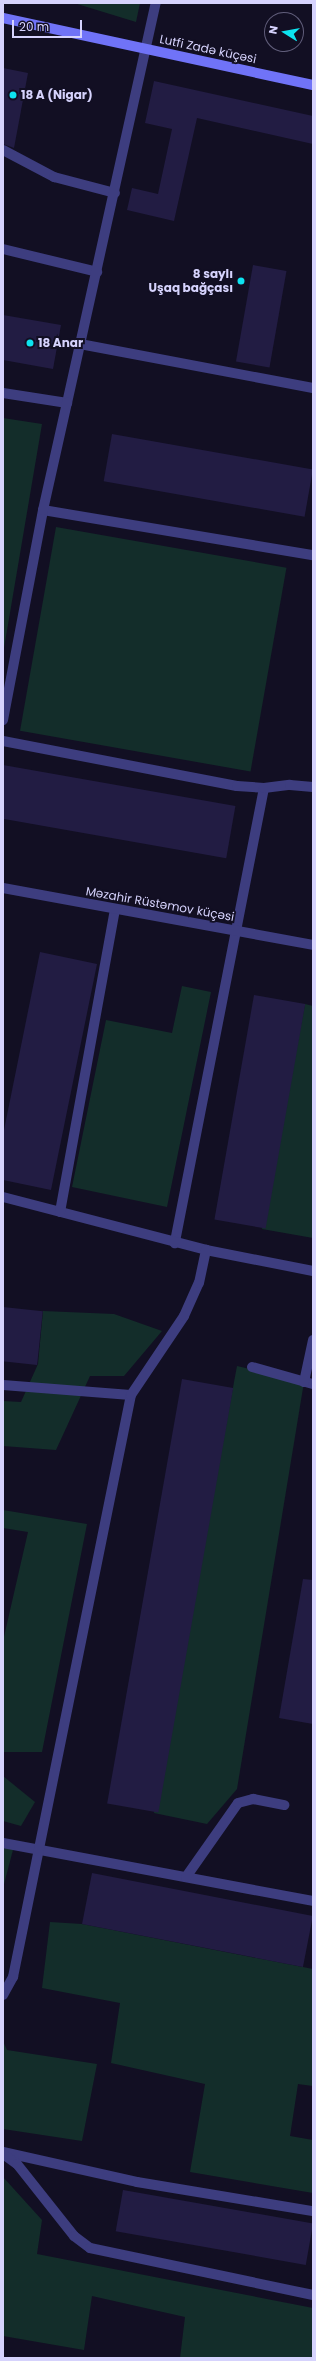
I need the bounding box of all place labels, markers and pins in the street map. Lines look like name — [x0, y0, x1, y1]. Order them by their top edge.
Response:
place label: 18 A (Nigar) — [21, 88, 93, 102]
marker: 18 A (Nigar) — [8, 90, 18, 100]
place label: 8 saylı Uşaq bağçası — [149, 267, 233, 295]
marker: 8 saylı Uşaq bağçası — [236, 276, 246, 286]
place label: 18 Anar — [38, 336, 83, 350]
marker: 18 Anar — [25, 338, 35, 348]

